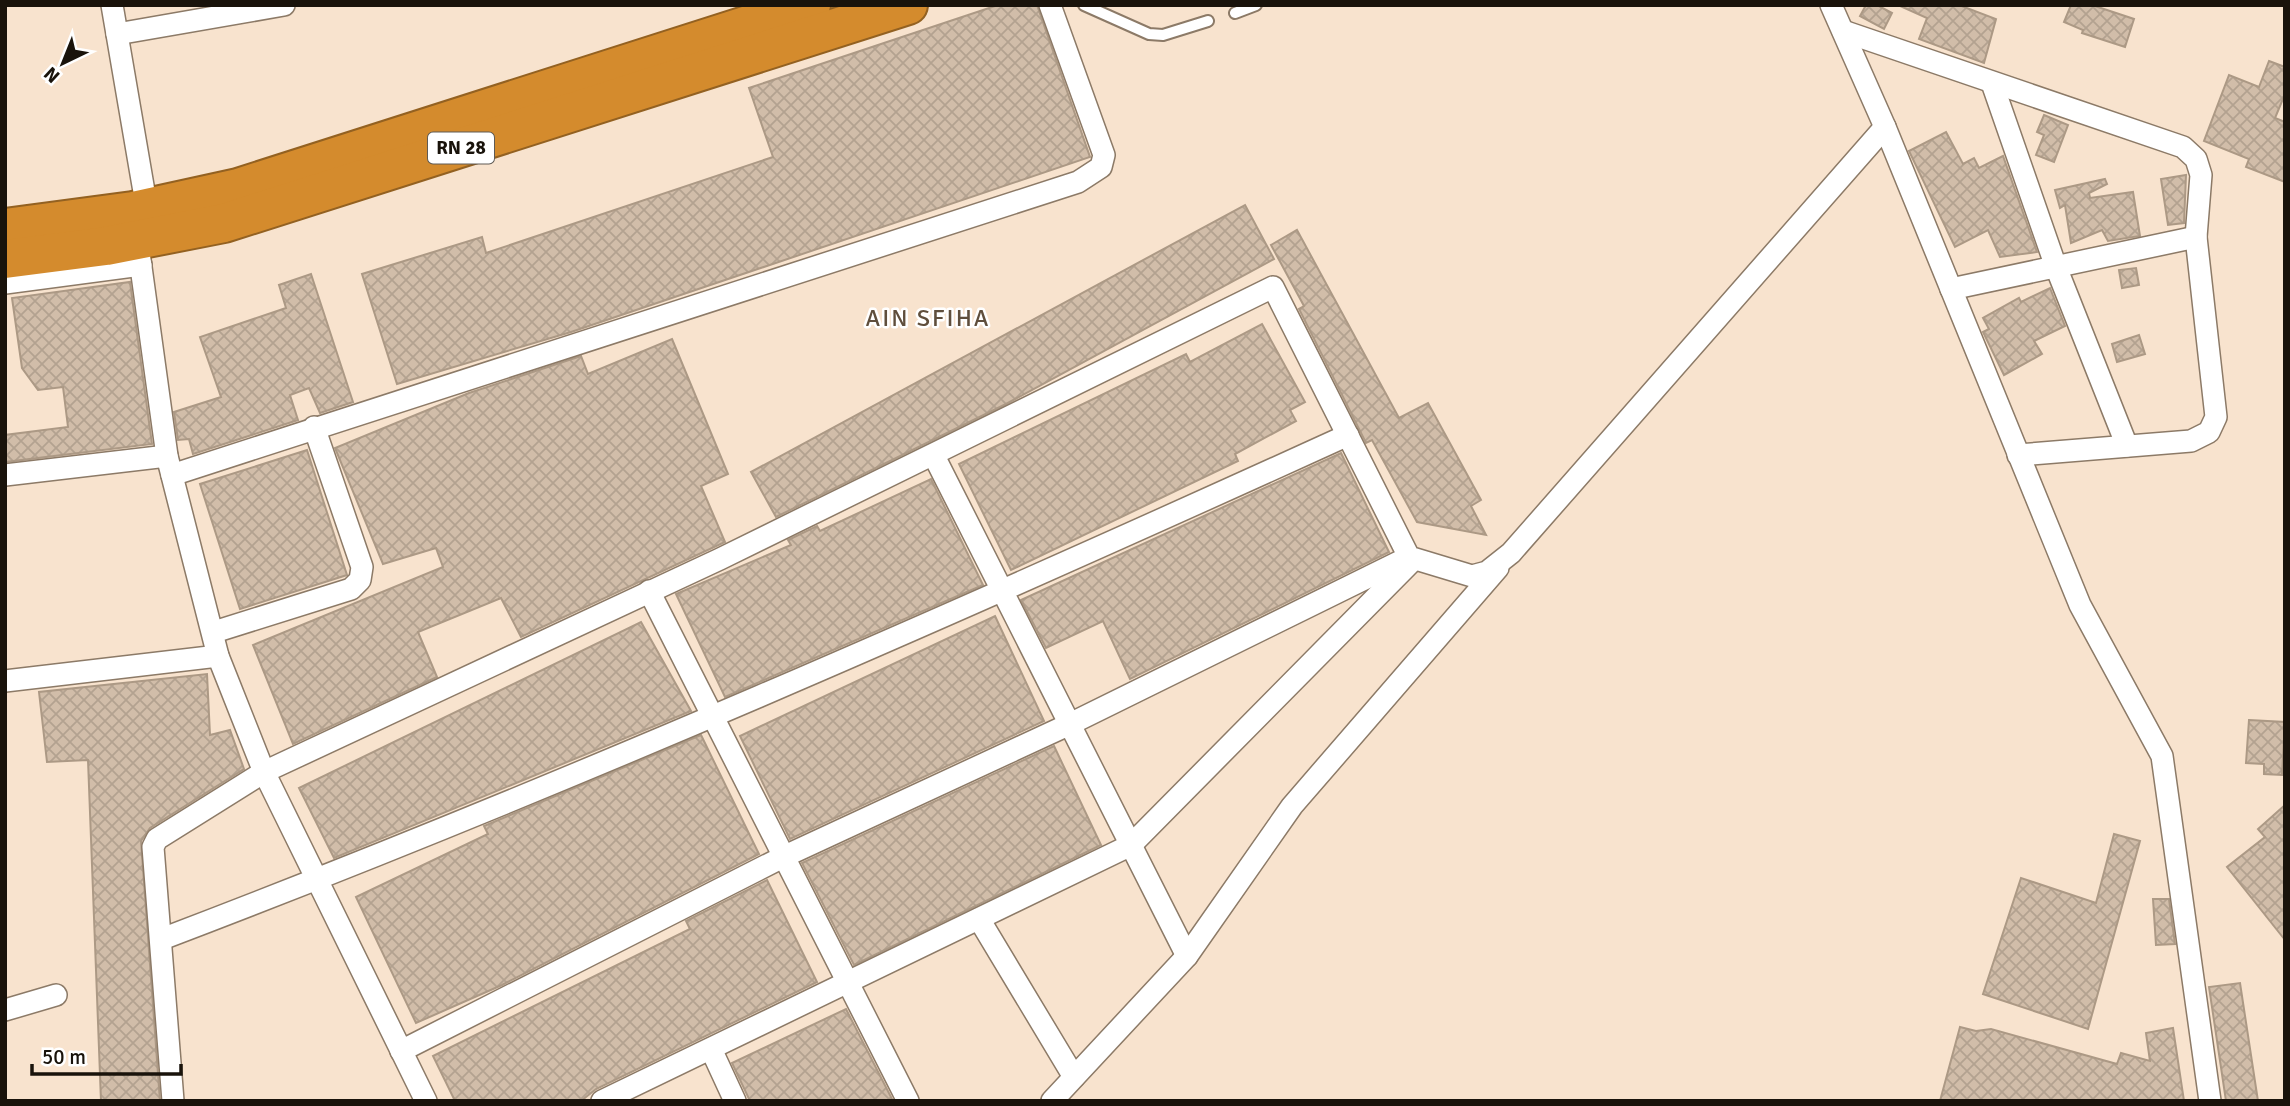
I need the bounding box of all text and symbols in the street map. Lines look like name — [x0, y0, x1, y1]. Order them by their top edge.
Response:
north arrow — [28, 28, 98, 98]
text: N — [39, 61, 65, 88]
road number: RN 28 — [428, 132, 494, 164]
district label: AIN SFIHA — [865, 303, 991, 333]
scale bar — [32, 1032, 180, 1076]
text: 50 m — [42, 1044, 86, 1070]

